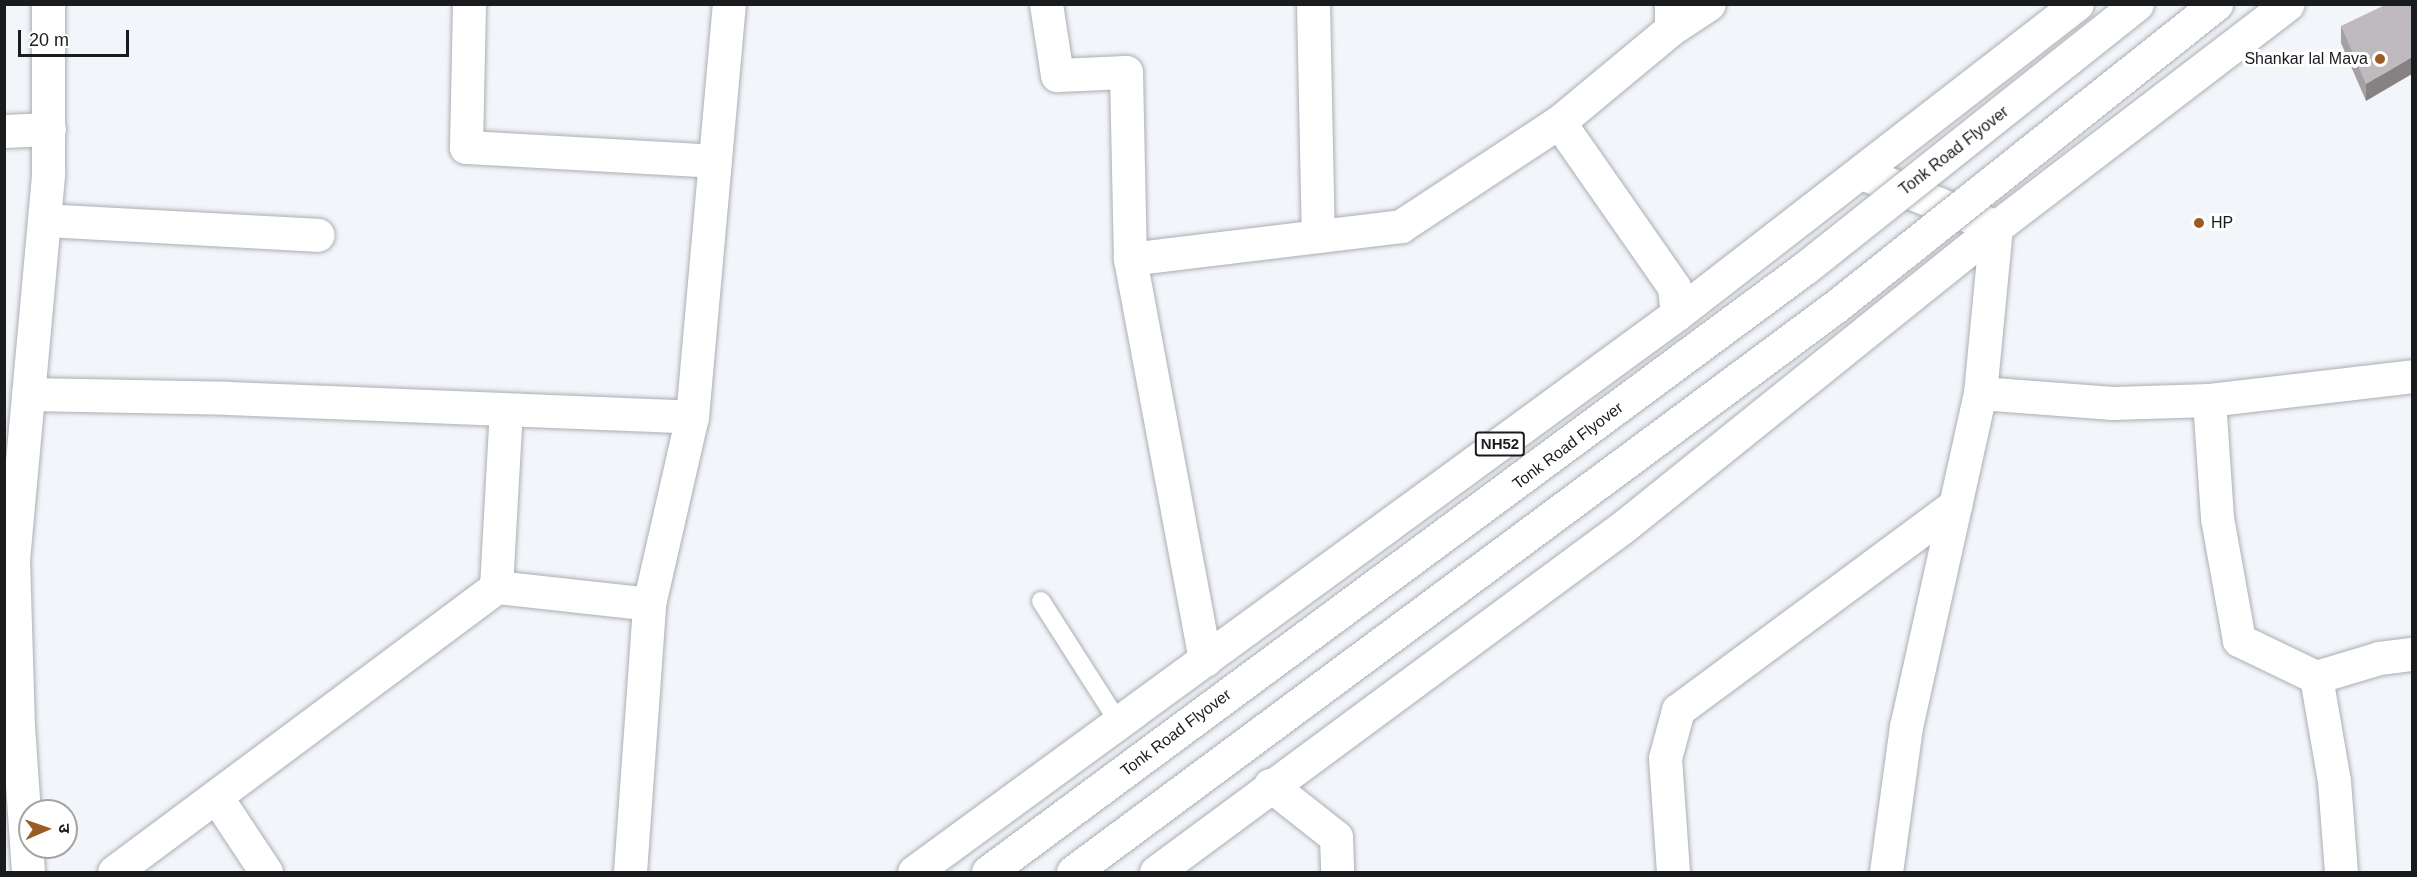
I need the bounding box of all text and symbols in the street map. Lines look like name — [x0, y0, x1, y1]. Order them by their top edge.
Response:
scale bar — [21, 18, 132, 56]
text: 20 m — [29, 30, 69, 50]
place label: Shankar lal Mava — [2244, 49, 2368, 69]
marker: Shankar lal Mava — [2373, 52, 2387, 66]
street label: Tonk Road Flyover — [1896, 102, 2012, 200]
place label: HP — [2211, 213, 2233, 233]
marker: HP — [2192, 216, 2206, 230]
street label: Tonk Road Flyover — [1509, 398, 1627, 494]
road number: NH52 — [1474, 432, 1526, 456]
street label: Tonk Road Flyover — [1117, 685, 1235, 781]
north arrow — [18, 799, 78, 859]
text: उ — [56, 823, 73, 833]

